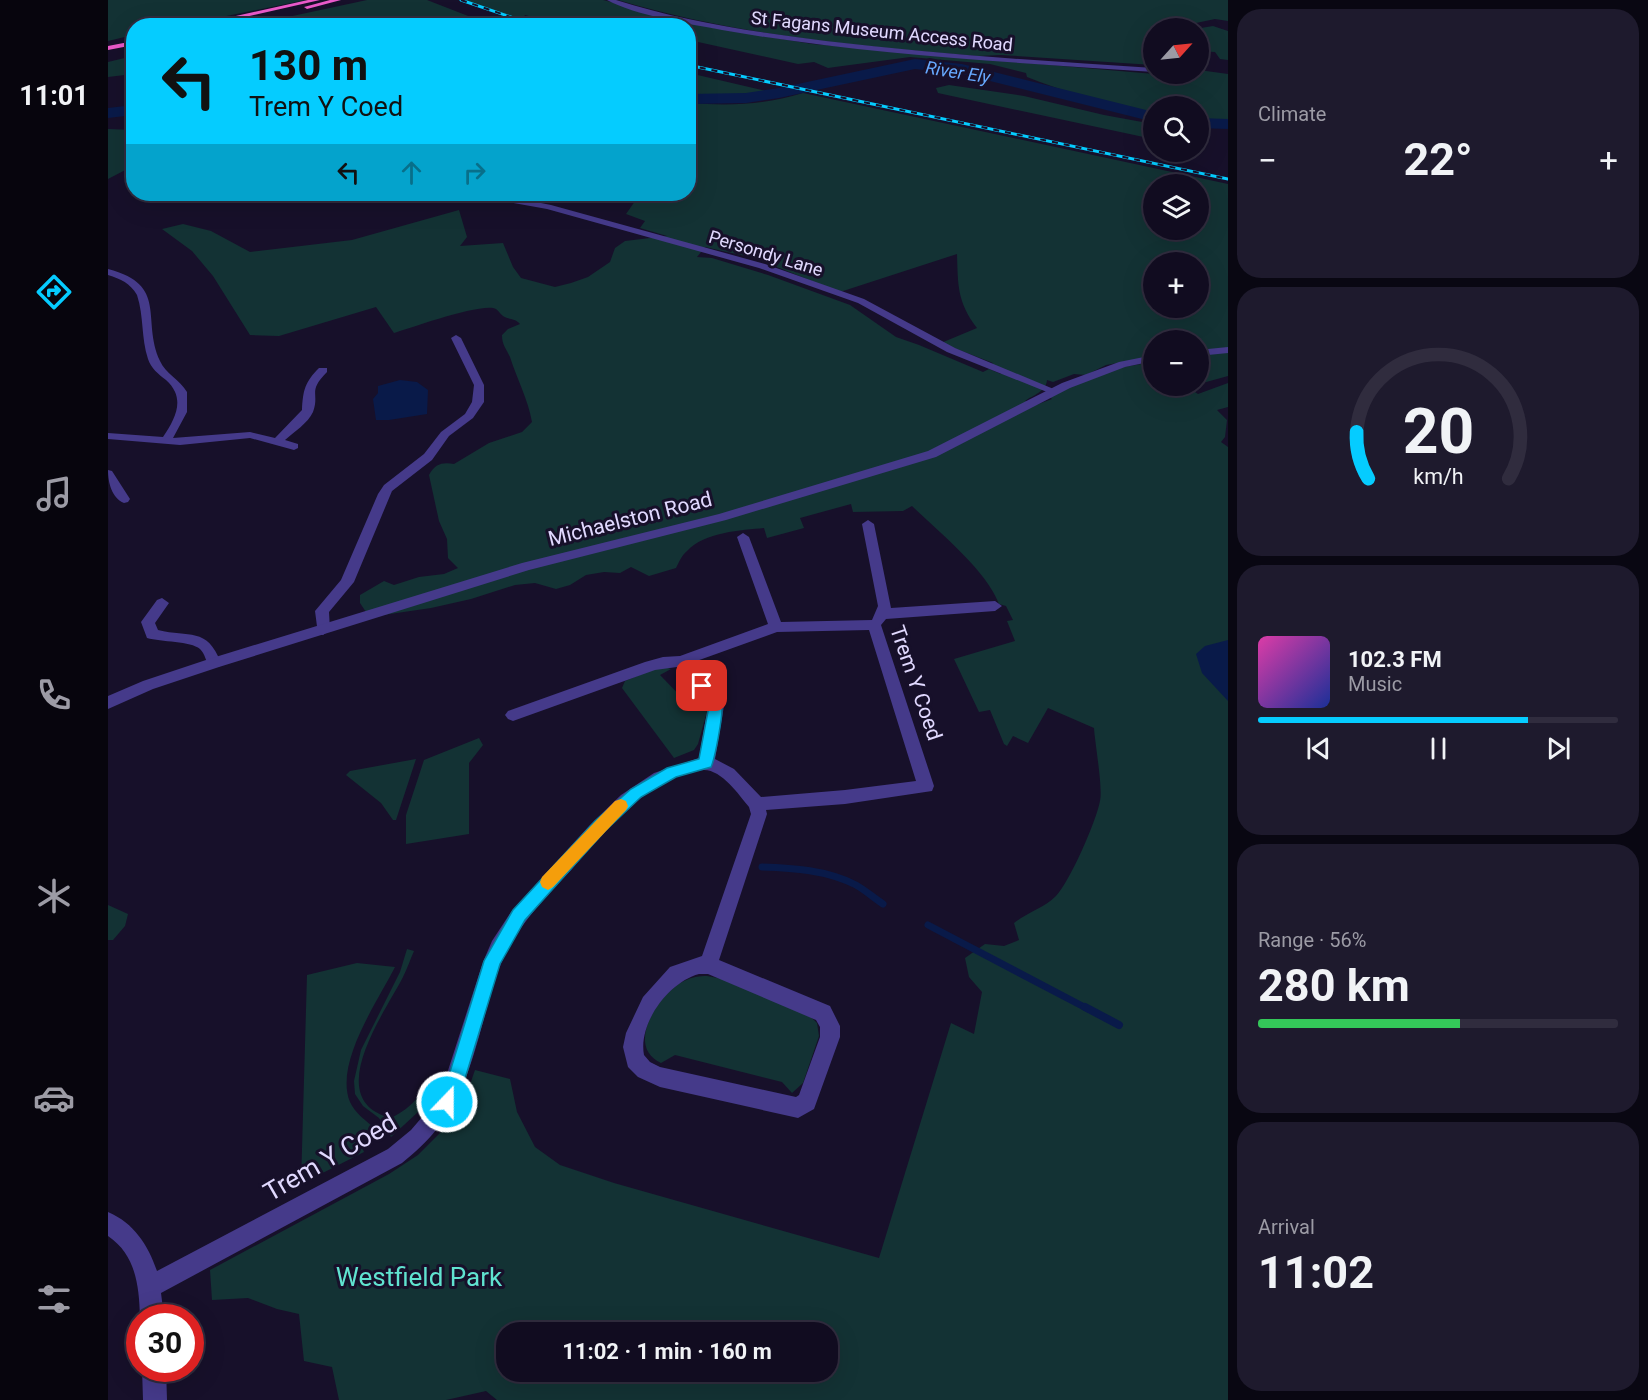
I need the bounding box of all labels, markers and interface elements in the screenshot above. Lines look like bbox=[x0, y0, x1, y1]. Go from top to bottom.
street label: St Fagans Museum Access Road bbox=[750, 7, 1014, 55]
north arrow bbox=[1143, 18, 1209, 84]
map controls bbox=[1143, 18, 1209, 396]
text: 130 m bbox=[249, 41, 368, 90]
icon: left bbox=[150, 42, 228, 120]
water label: River Ely bbox=[924, 57, 993, 88]
text: 11:01 bbox=[19, 80, 89, 112]
text: Trem Y Coed bbox=[249, 91, 403, 123]
button: search bbox=[1143, 96, 1209, 162]
text: Climate bbox=[1258, 102, 1326, 126]
text: 22° bbox=[1403, 133, 1473, 186]
text: − bbox=[1258, 141, 1277, 180]
text: + bbox=[1599, 141, 1618, 180]
icon: left bbox=[332, 156, 365, 189]
icon: ahead bbox=[395, 156, 428, 189]
icon: right bbox=[458, 156, 491, 189]
button: layers bbox=[1143, 174, 1209, 240]
street label: Persondy Lane bbox=[706, 226, 826, 280]
button: + bbox=[1143, 252, 1209, 318]
icon: directions bbox=[33, 271, 75, 313]
button: − bbox=[1143, 330, 1209, 396]
text: 20 bbox=[1402, 395, 1474, 468]
text: km/h bbox=[1413, 464, 1463, 489]
icon: music bbox=[33, 473, 75, 515]
street label: Michaelston Road bbox=[546, 487, 714, 551]
street label: Trem Y Coed bbox=[885, 622, 947, 744]
text: 102.3 FM bbox=[1348, 647, 1442, 672]
pin bbox=[676, 660, 727, 711]
icon: arrive bbox=[685, 669, 718, 702]
text: Music bbox=[1348, 672, 1402, 696]
icon: phone bbox=[33, 674, 75, 716]
icon: previous bbox=[1302, 732, 1335, 765]
icon: pause bbox=[1422, 732, 1455, 765]
icon: next bbox=[1542, 732, 1575, 765]
icon: climate bbox=[33, 875, 75, 917]
text: Range · 56% bbox=[1258, 928, 1366, 952]
text: 280 km bbox=[1258, 959, 1410, 1012]
position arrow bbox=[415, 1070, 479, 1134]
icon: car bbox=[33, 1077, 75, 1119]
street label: Trem Y Coed bbox=[258, 1107, 402, 1207]
text: Arrival bbox=[1258, 1215, 1315, 1239]
text: 11:02 bbox=[1258, 1246, 1374, 1299]
park label: Westfield Park bbox=[336, 1262, 503, 1292]
icon: filters bbox=[33, 1278, 75, 1320]
speed limit sign: 30 bbox=[126, 1304, 204, 1382]
text: 11:02 · 1 min · 160 m bbox=[562, 1339, 772, 1364]

